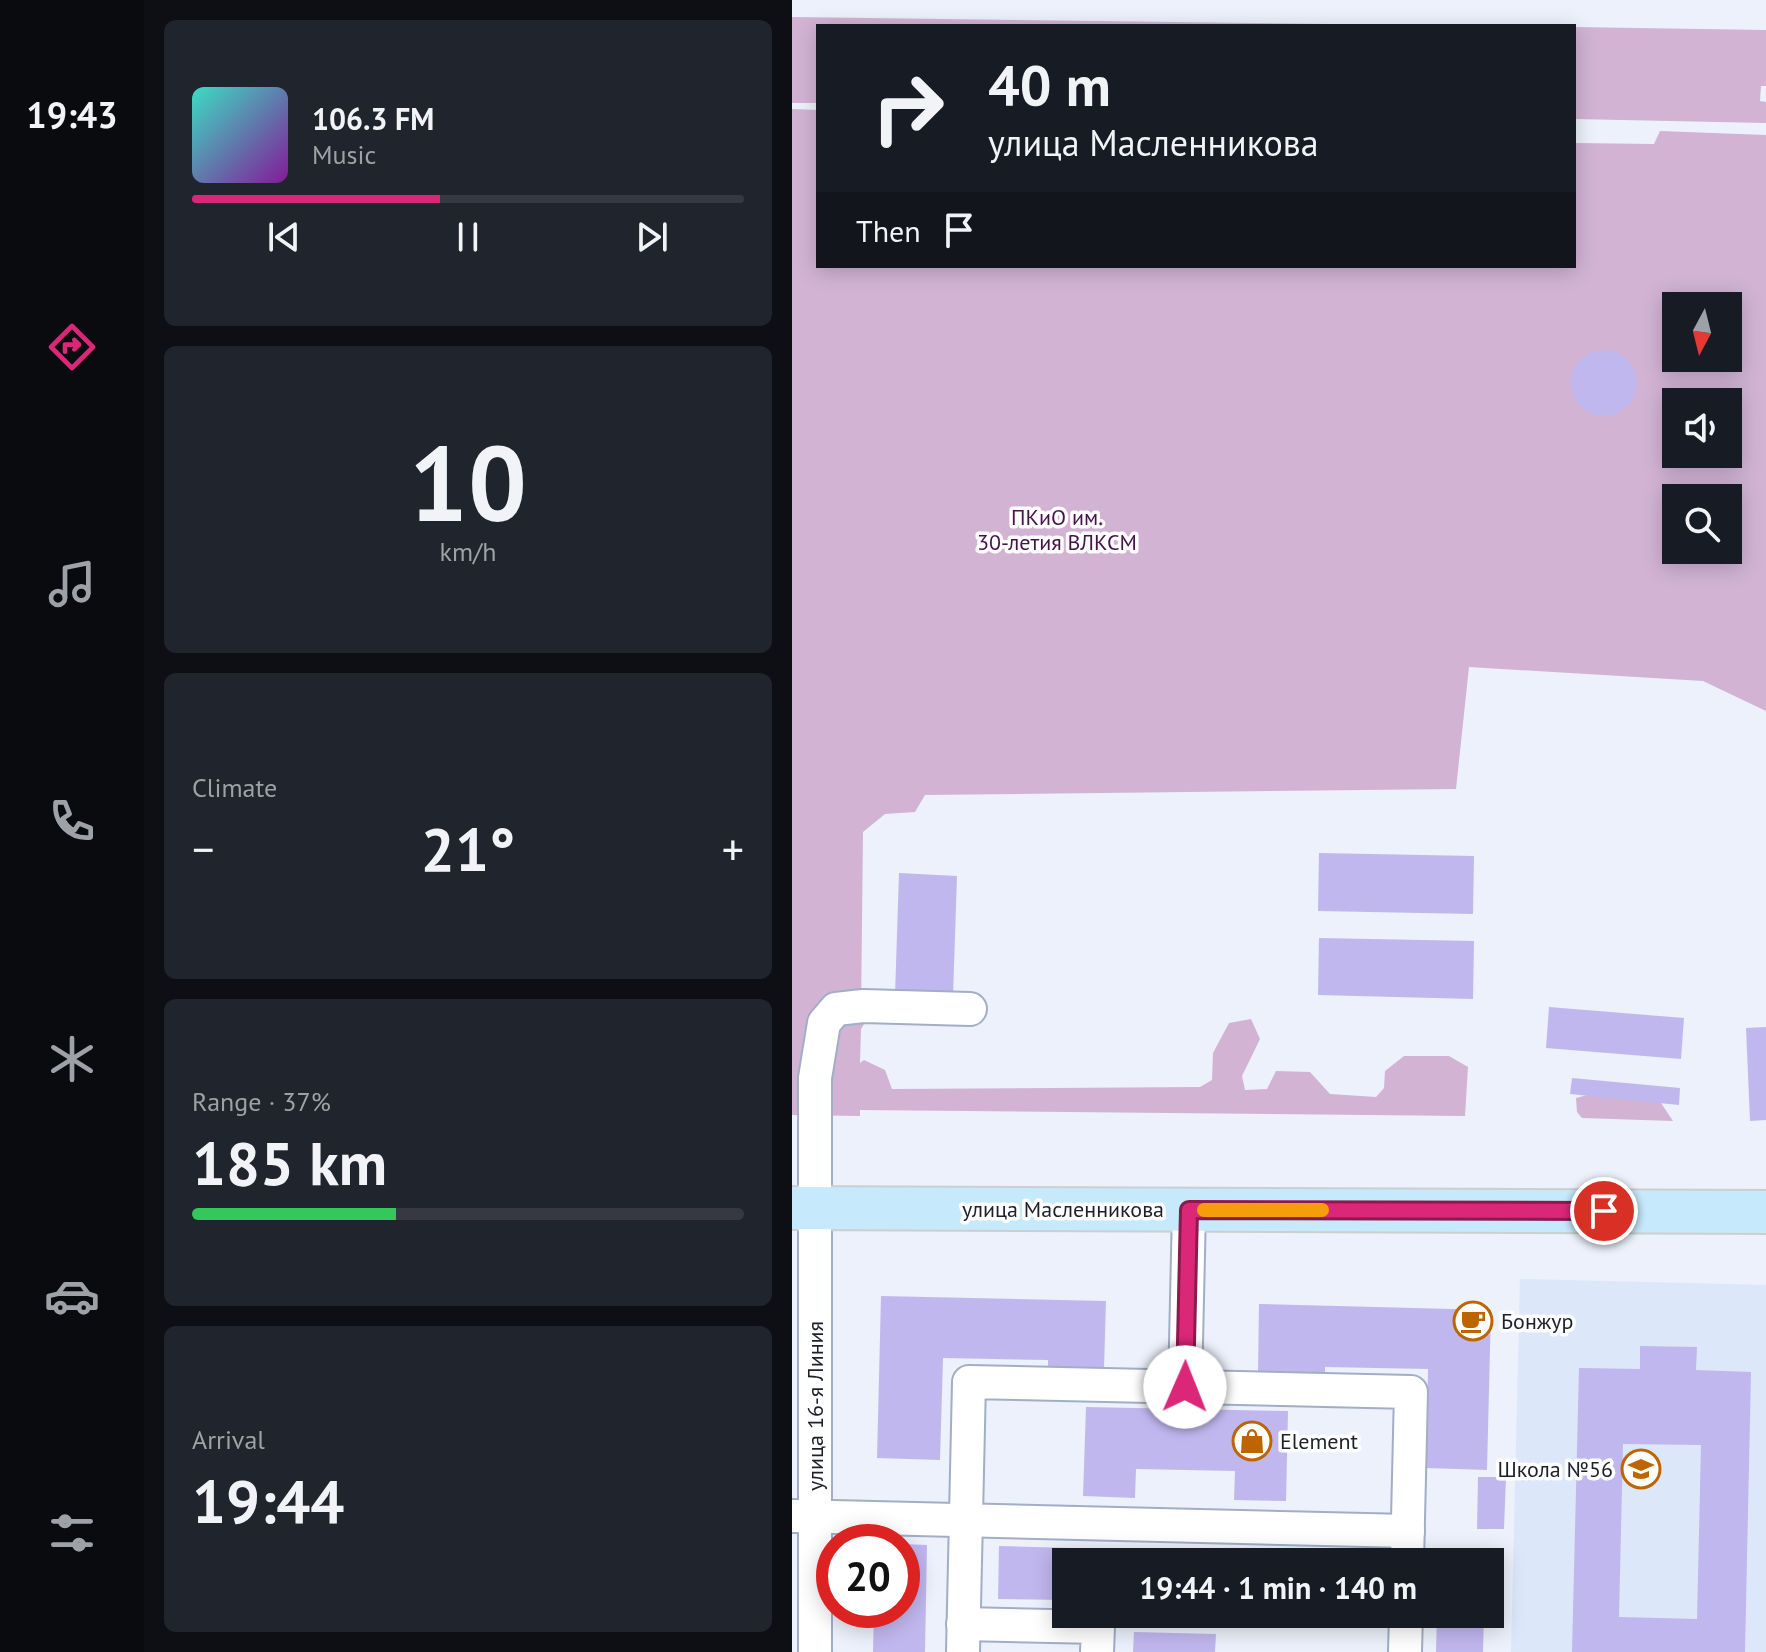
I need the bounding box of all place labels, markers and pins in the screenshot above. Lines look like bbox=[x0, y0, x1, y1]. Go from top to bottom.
pin bbox=[1570, 1177, 1638, 1245]
cafe icon: Бонжур bbox=[1452, 1300, 1494, 1342]
place label: Бонжур bbox=[1501, 1307, 1573, 1335]
shop icon: Element bbox=[1231, 1420, 1273, 1462]
place label: Element bbox=[1280, 1427, 1358, 1455]
school or university icon: Школа №56 bbox=[1620, 1448, 1662, 1490]
place label: Школа №56 bbox=[1497, 1455, 1613, 1483]

